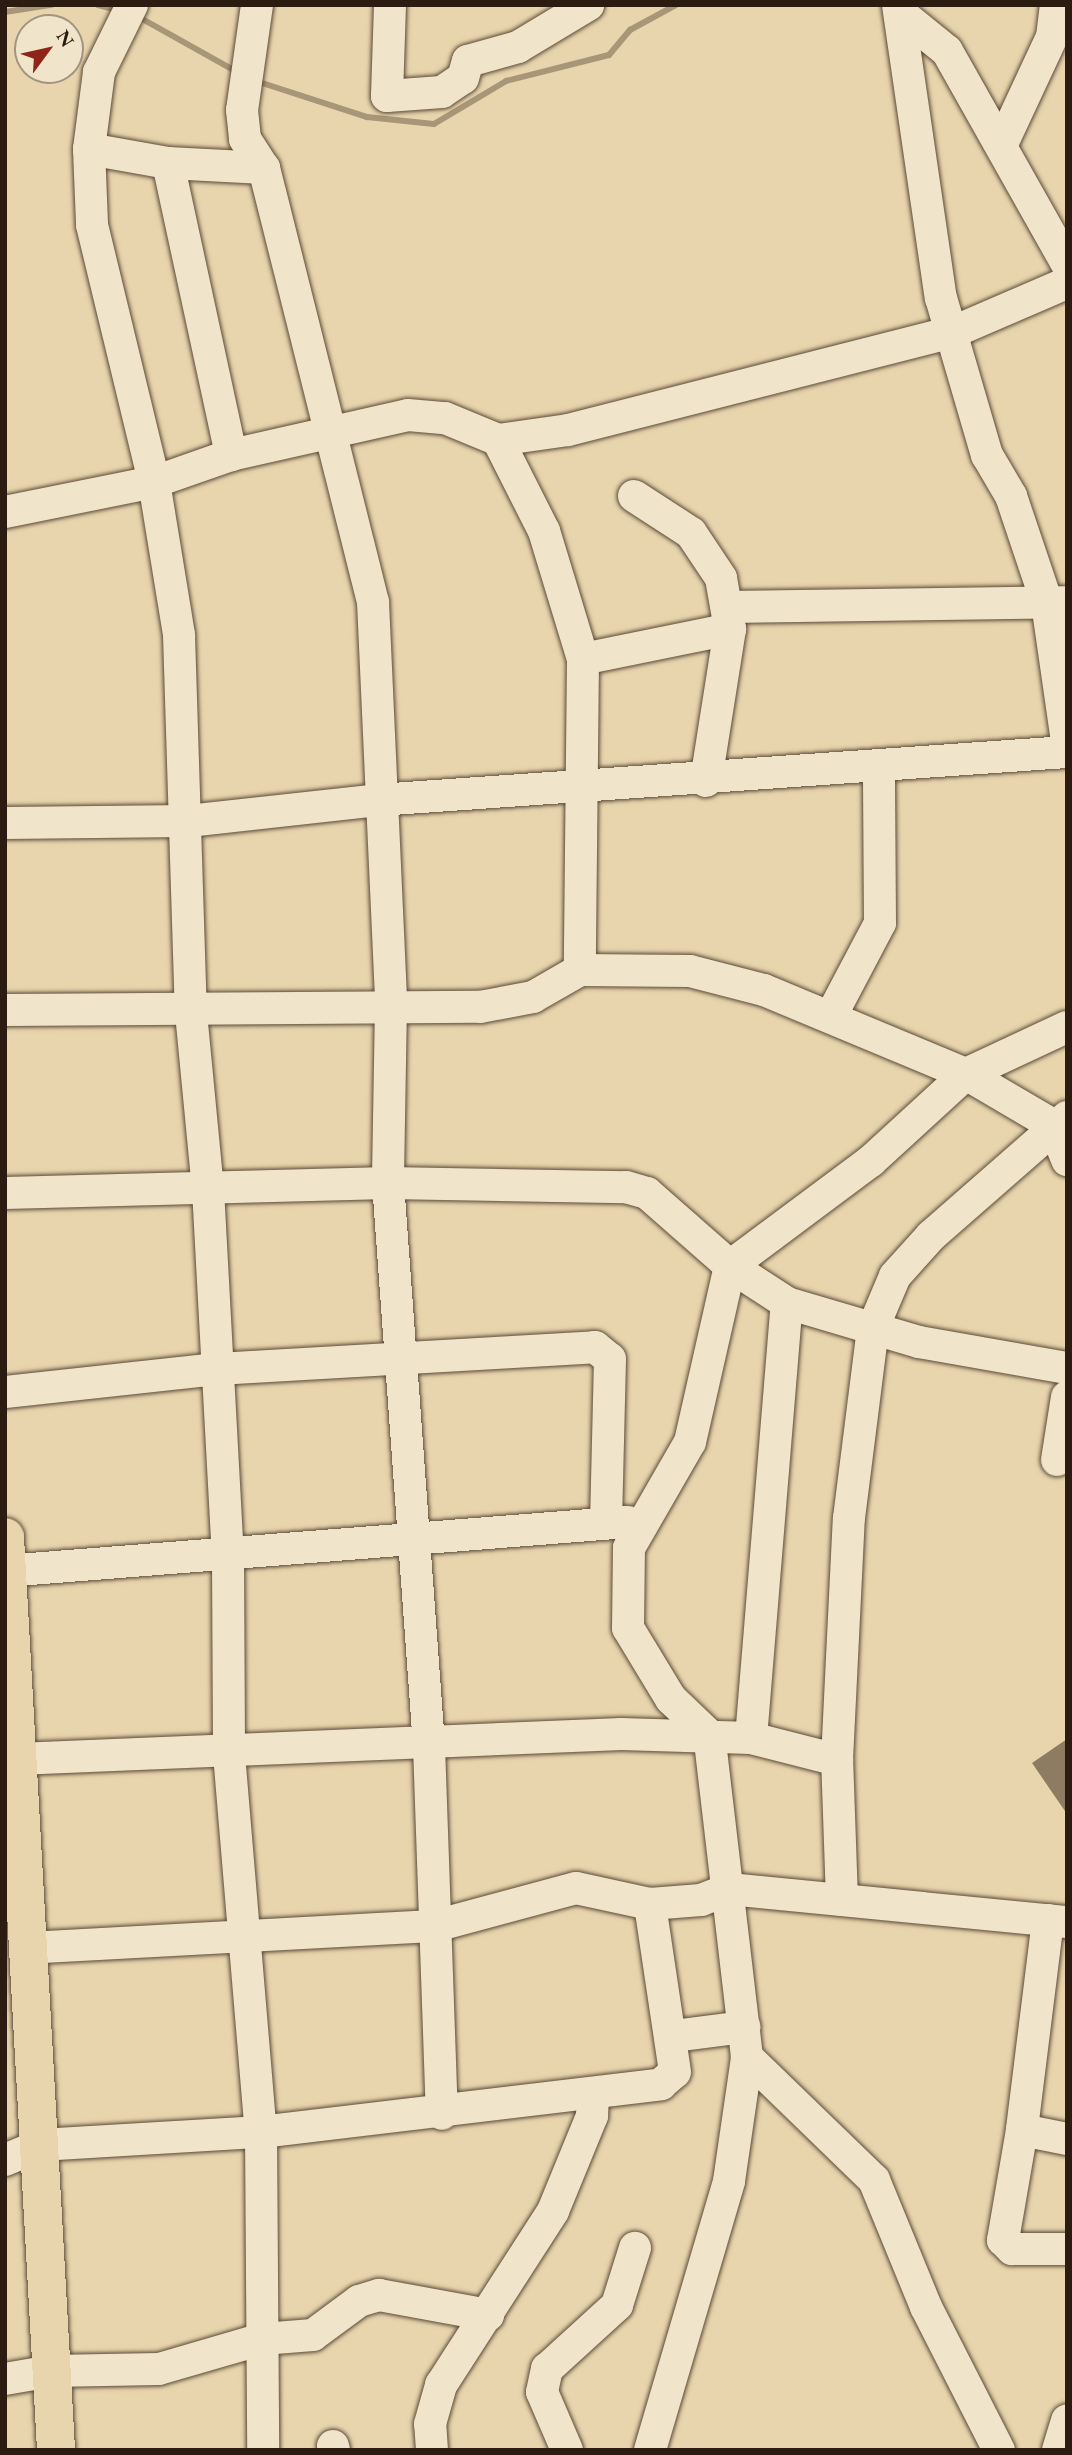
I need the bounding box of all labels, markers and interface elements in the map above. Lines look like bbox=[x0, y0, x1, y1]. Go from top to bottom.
north arrow bbox=[14, 14, 84, 84]
text: N bbox=[51, 25, 80, 52]

